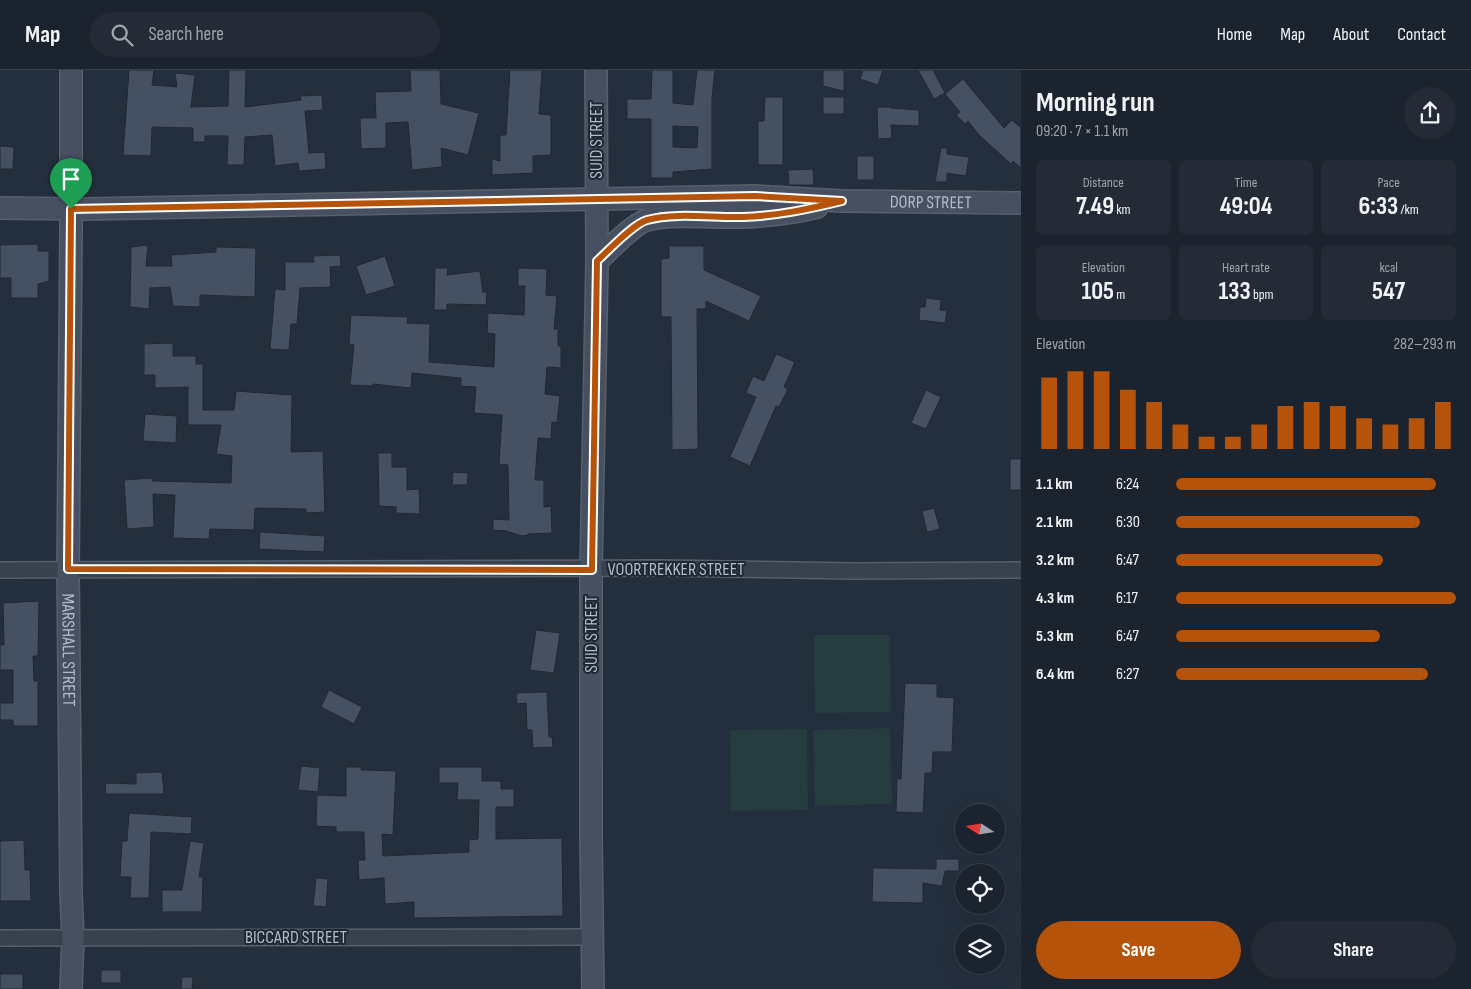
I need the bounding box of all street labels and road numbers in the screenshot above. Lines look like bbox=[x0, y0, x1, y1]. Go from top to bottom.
street label: SUID STREET bbox=[586, 101, 607, 179]
street label: DORP STREET bbox=[890, 192, 972, 213]
street label: VOORTREKKER STREET bbox=[608, 559, 744, 580]
street label: MARSHALL STREET bbox=[57, 593, 79, 707]
street label: SUID STREET bbox=[581, 595, 602, 673]
street label: BICCARD STREET bbox=[245, 927, 347, 948]

